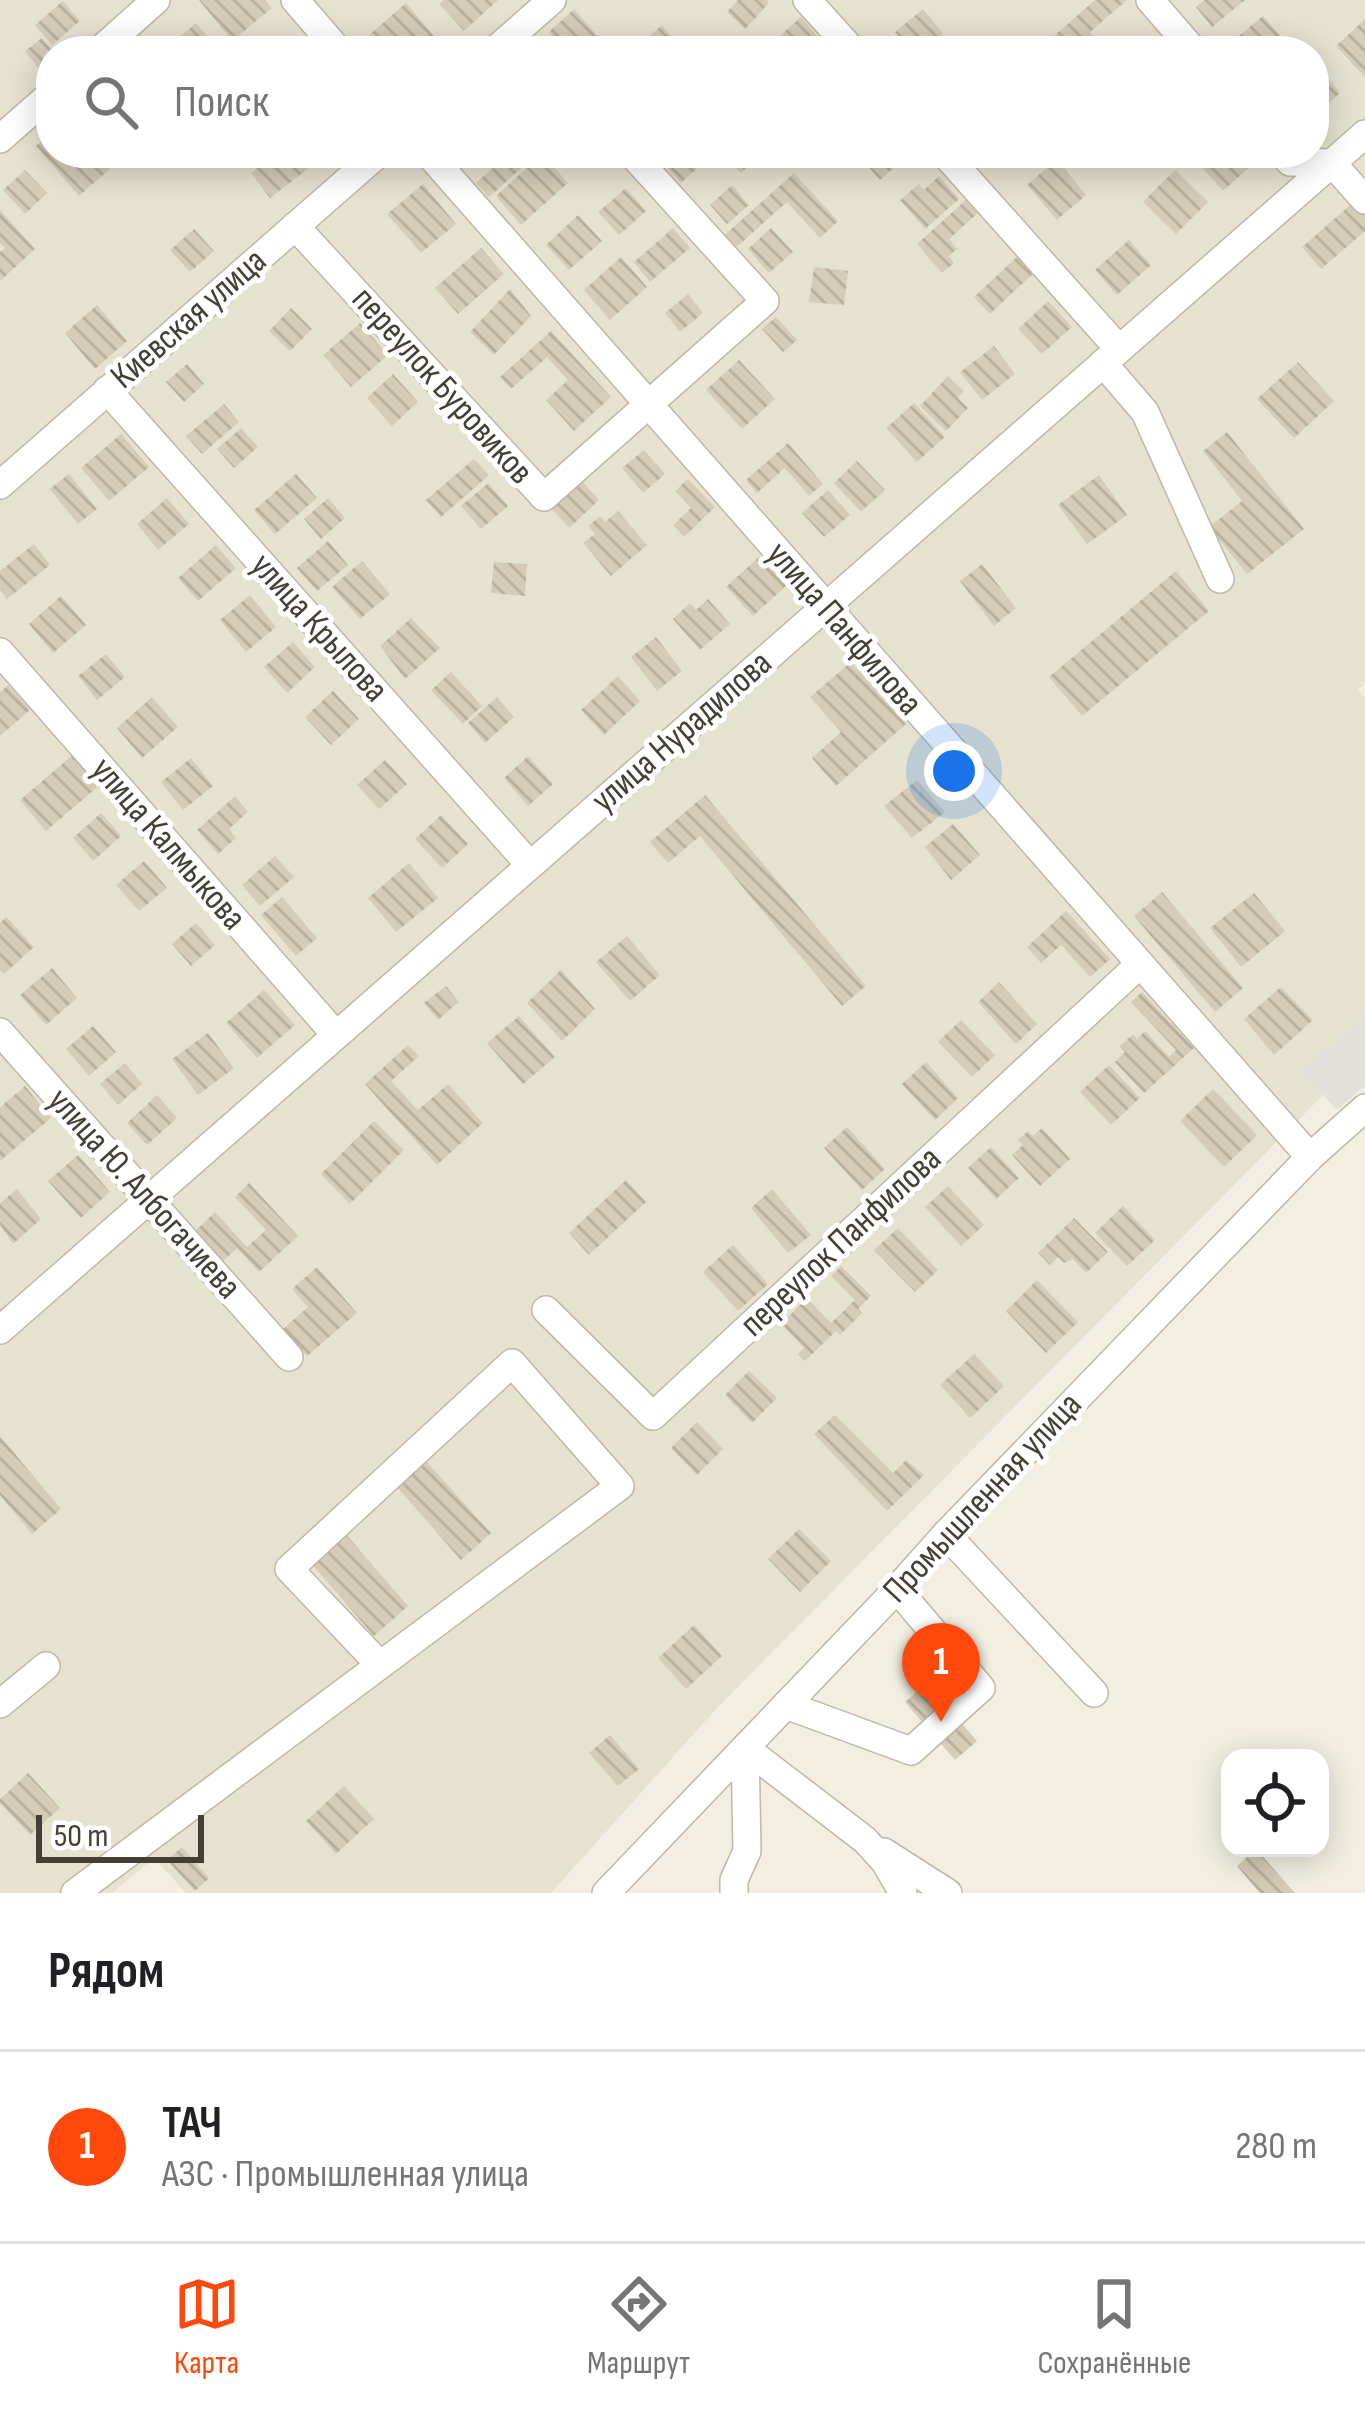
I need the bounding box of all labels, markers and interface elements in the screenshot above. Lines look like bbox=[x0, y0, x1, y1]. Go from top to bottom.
search box bbox=[36, 36, 1329, 168]
icon: search bbox=[78, 69, 144, 135]
text: Поиск bbox=[174, 75, 269, 130]
street label: Киевская улица bbox=[102, 240, 276, 398]
street label: переулок Буровиков bbox=[342, 279, 542, 493]
street label: улица Панфилова bbox=[757, 534, 931, 724]
street label: улица Крылова bbox=[241, 545, 397, 711]
street label: улица Нурадилова bbox=[583, 642, 781, 822]
your location bbox=[924, 741, 984, 801]
street label: улица Калмыкова bbox=[81, 749, 255, 939]
street label: улица Ю. Албогачиева bbox=[38, 1080, 250, 1308]
street label: переулок Панфилова bbox=[732, 1138, 950, 1346]
street label: Промышленная улица bbox=[875, 1384, 1091, 1612]
pin: 1 bbox=[902, 1623, 980, 1722]
map controls bbox=[1221, 1749, 1329, 1857]
button: locate bbox=[1221, 1749, 1329, 1857]
scale bar bbox=[36, 1809, 204, 1862]
text: 50 m bbox=[54, 1816, 108, 1856]
text: Рядом bbox=[48, 1941, 164, 2002]
text: ТАЧ bbox=[162, 2096, 222, 2151]
text: 1 bbox=[79, 2123, 95, 2170]
text: 280 m bbox=[1235, 2123, 1317, 2170]
text: АЗС · Промышленная улица bbox=[162, 2151, 529, 2198]
tab: Карта bbox=[174, 2271, 240, 2383]
tab: Маршрут bbox=[587, 2271, 690, 2383]
tab: Сохранённые bbox=[1037, 2271, 1191, 2383]

